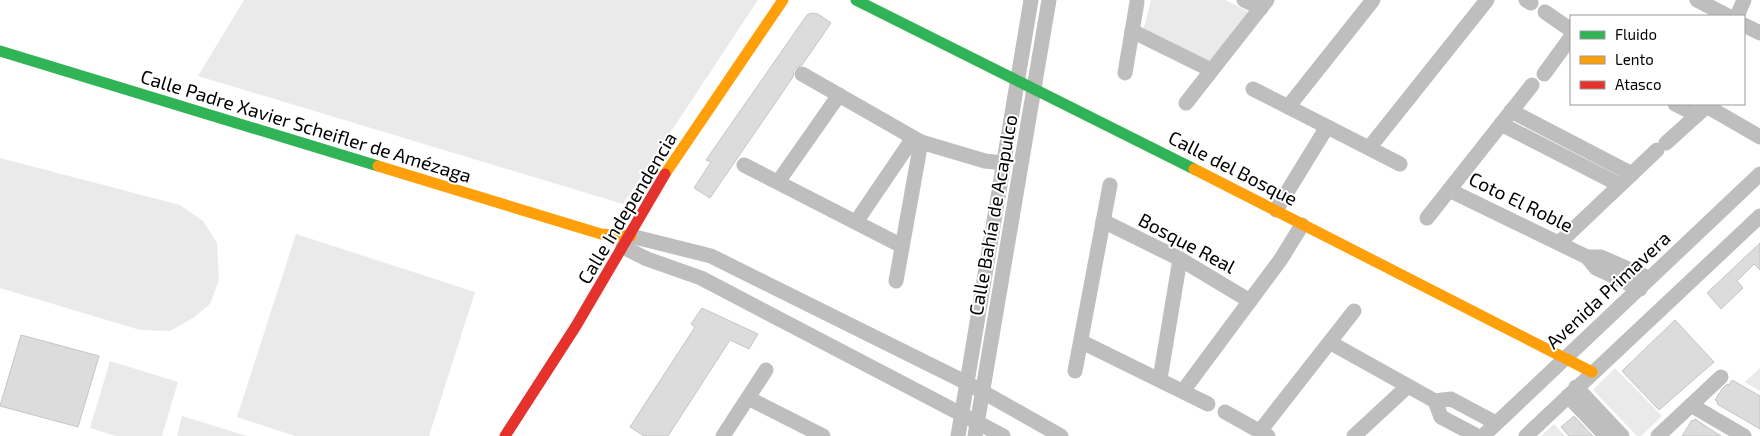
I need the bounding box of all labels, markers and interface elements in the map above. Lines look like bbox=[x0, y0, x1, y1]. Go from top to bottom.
legend bbox=[1570, 15, 1745, 105]
text: Fluido bbox=[1615, 25, 1657, 43]
text: Lento bbox=[1615, 50, 1654, 68]
street label: Calle Padre Xavier Scheifler de Amézaga bbox=[138, 64, 474, 187]
text: Atasco bbox=[1615, 75, 1661, 93]
street label: Calle Bahía de Acapulco bbox=[964, 113, 1022, 317]
street label: Calle del Bosque bbox=[1165, 125, 1302, 210]
street label: Calle Independencia bbox=[572, 128, 681, 288]
street label: Coto El Roble bbox=[1465, 166, 1577, 237]
street label: Bosque Real bbox=[1135, 207, 1240, 278]
street label: Avenida Primavera bbox=[1541, 226, 1675, 353]

